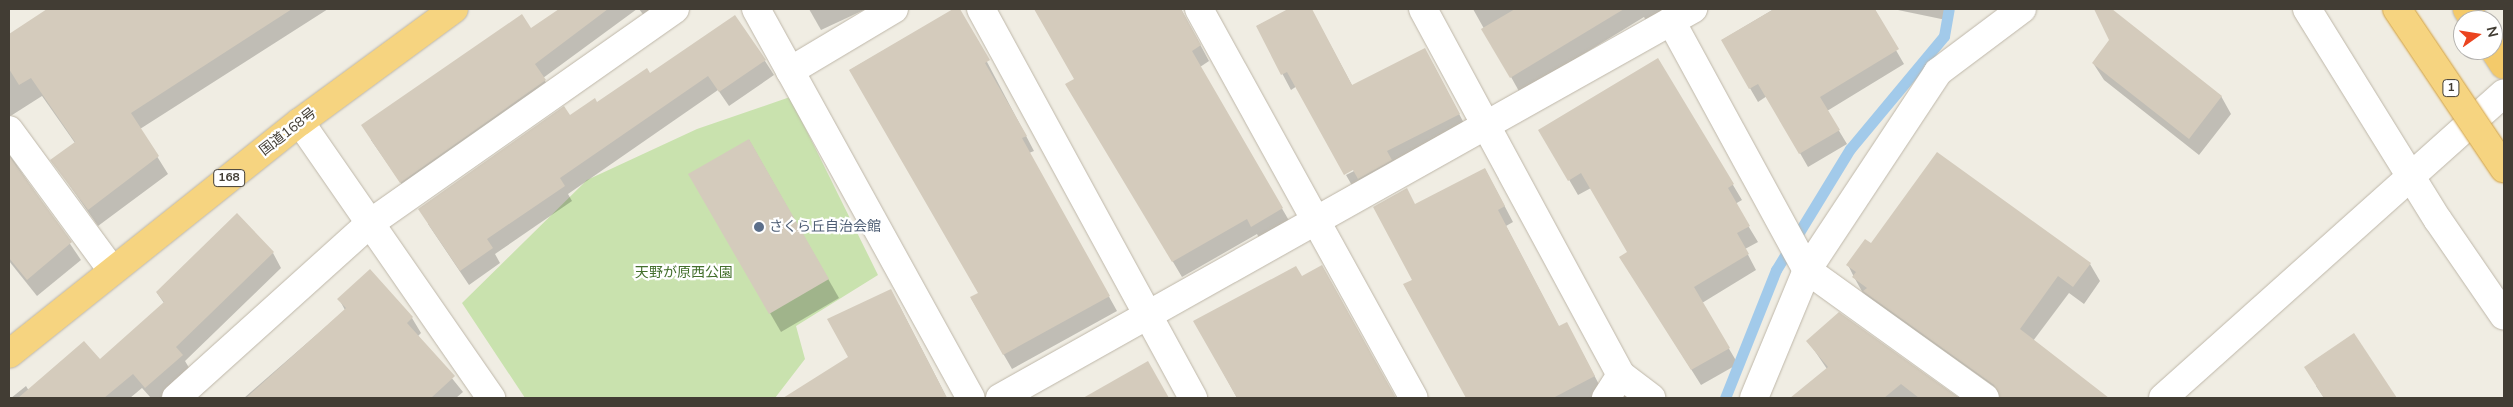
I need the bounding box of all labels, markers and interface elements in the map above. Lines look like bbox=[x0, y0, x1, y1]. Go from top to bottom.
north arrow bbox=[2453, 10, 2503, 60]
text: N bbox=[2482, 24, 2503, 39]
road number: 1 bbox=[2442, 78, 2460, 98]
street label: 国道168号 bbox=[256, 105, 320, 159]
road number: 168 bbox=[213, 168, 245, 188]
place label: さくら丘自治会館 bbox=[769, 219, 881, 235]
marker: さくら丘自治会館 bbox=[753, 221, 765, 233]
park label: 天野が原西公園 bbox=[635, 265, 733, 281]

